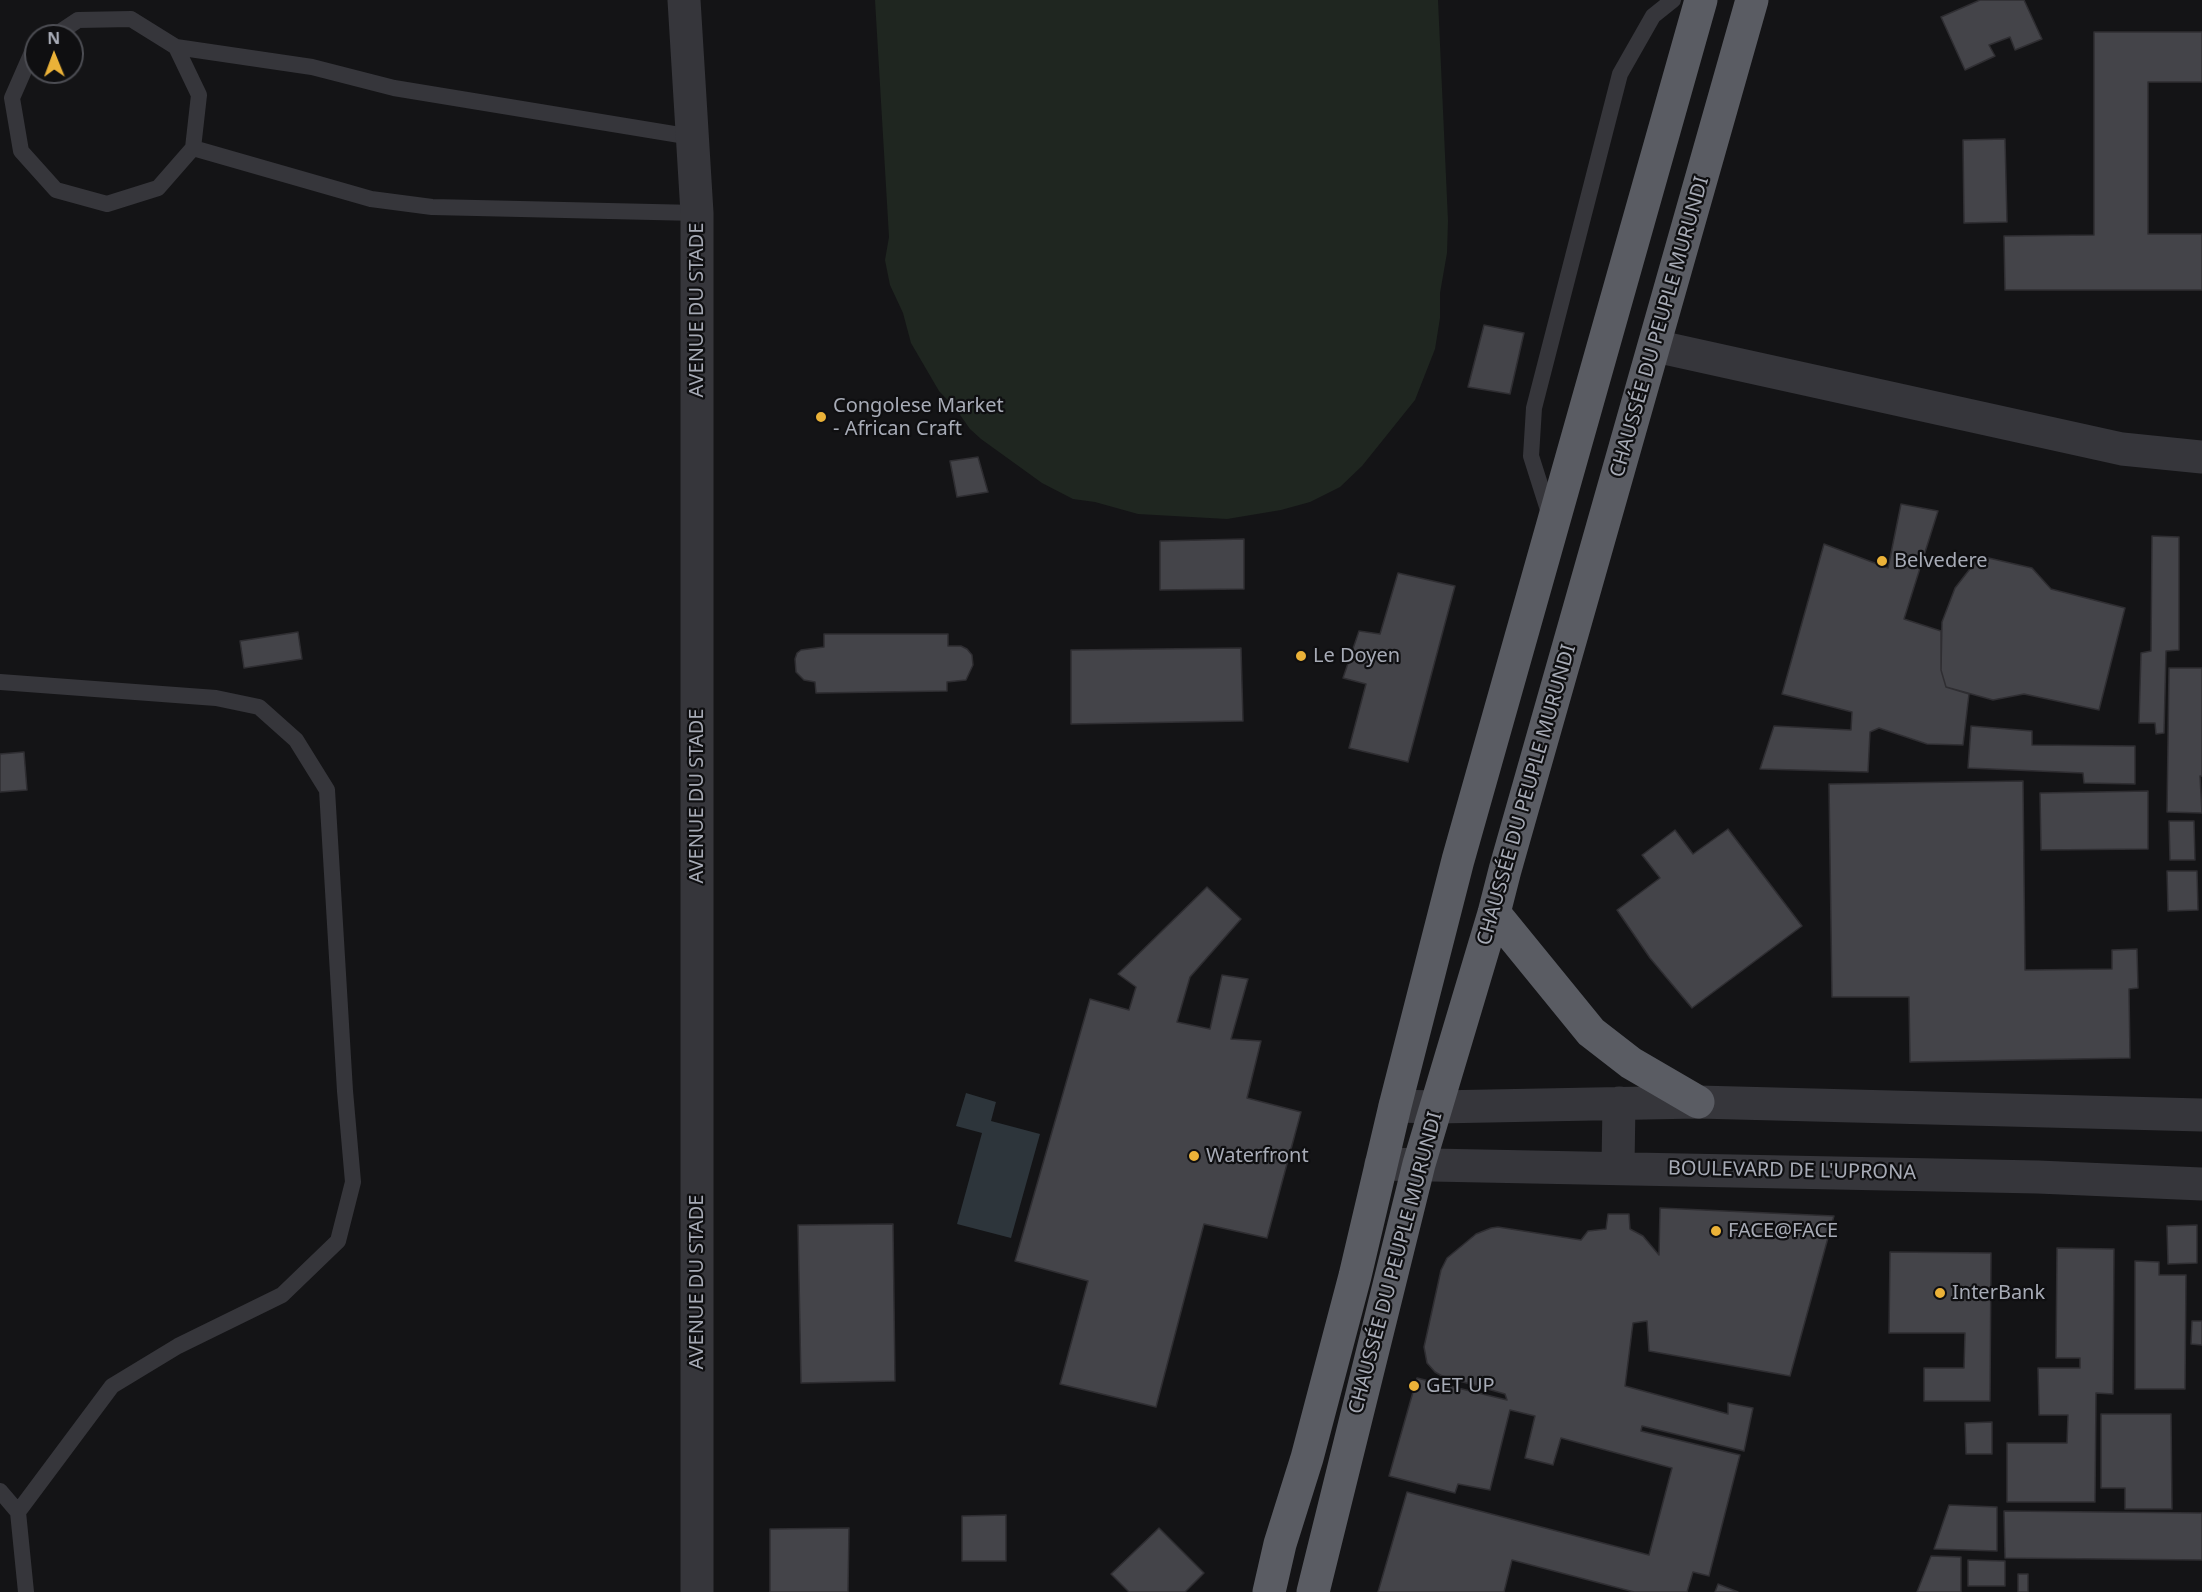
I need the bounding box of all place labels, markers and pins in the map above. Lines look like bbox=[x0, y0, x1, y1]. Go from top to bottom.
place label: Congolese Market - African Craft bbox=[833, 394, 1004, 441]
marker: Congolese Market - African Craft bbox=[814, 410, 828, 424]
place label: Belvedere bbox=[1894, 549, 1988, 573]
marker: Belvedere bbox=[1875, 554, 1889, 568]
place label: Le Doyen bbox=[1313, 644, 1400, 668]
marker: Le Doyen bbox=[1294, 649, 1308, 663]
place label: Waterfront bbox=[1206, 1144, 1309, 1168]
marker: Waterfront bbox=[1187, 1149, 1201, 1163]
place label: FACE@FACE bbox=[1728, 1219, 1838, 1243]
marker: FACE@FACE bbox=[1709, 1224, 1723, 1238]
place label: InterBank bbox=[1952, 1281, 2045, 1305]
marker: InterBank bbox=[1933, 1286, 1947, 1300]
place label: GET UP bbox=[1426, 1374, 1495, 1398]
marker: GET UP bbox=[1407, 1379, 1421, 1393]

